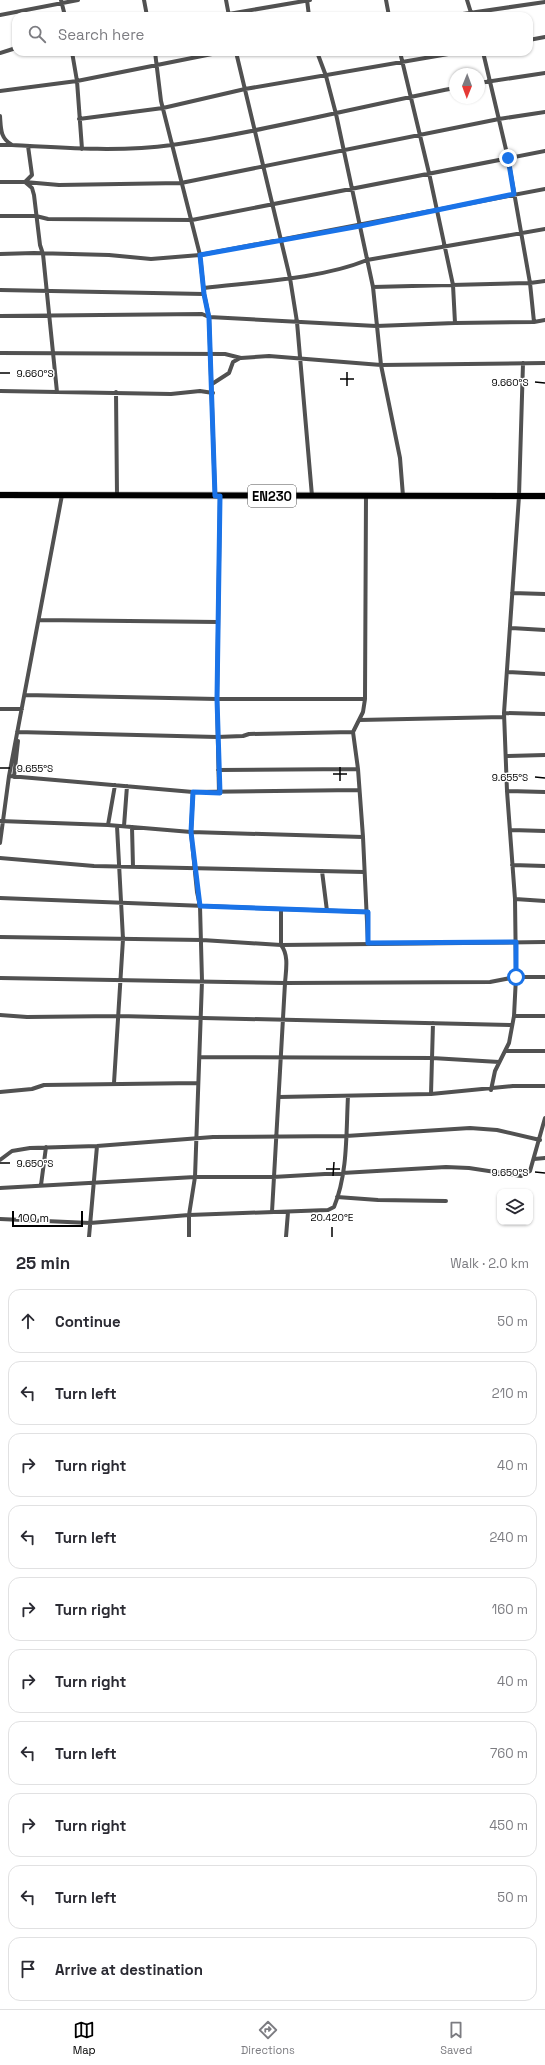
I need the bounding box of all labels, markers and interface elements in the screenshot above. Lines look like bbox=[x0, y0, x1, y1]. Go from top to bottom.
search box bbox=[12, 12, 533, 56]
icon: search bbox=[26, 23, 48, 45]
text: Search here bbox=[58, 25, 144, 44]
north arrow bbox=[449, 68, 485, 104]
route end bbox=[499, 149, 517, 167]
text: 9.660°S bbox=[16, 367, 54, 380]
text: 9.660°S bbox=[491, 376, 529, 389]
road number: EN230 bbox=[248, 485, 296, 507]
text: 9.655°S bbox=[17, 762, 53, 775]
text: 9.655°S bbox=[492, 771, 528, 784]
route start bbox=[507, 968, 525, 986]
text: 9.650°S bbox=[17, 1157, 53, 1170]
text: 9.650°S bbox=[492, 1166, 528, 1179]
map controls bbox=[497, 1189, 533, 1225]
button: layers bbox=[497, 1189, 533, 1225]
scale bar bbox=[12, 1209, 83, 1228]
text: 100 m bbox=[18, 1211, 49, 1225]
text: 20.420°E bbox=[311, 1211, 354, 1224]
text: 25 min bbox=[16, 1252, 70, 1274]
text: Walk · 2.0 km bbox=[450, 1255, 529, 1272]
icon: ahead bbox=[17, 1310, 39, 1332]
text: Continue bbox=[55, 1312, 121, 1331]
text: 50 m bbox=[497, 1313, 528, 1330]
icon: left bbox=[17, 1382, 39, 1404]
text: Turn left bbox=[55, 1384, 117, 1403]
text: 210 m bbox=[492, 1385, 528, 1402]
icon: right bbox=[17, 1454, 39, 1476]
text: Turn right bbox=[55, 1456, 126, 1475]
text: 40 m bbox=[497, 1457, 528, 1474]
icon: left bbox=[17, 1526, 39, 1548]
text: Turn left bbox=[55, 1528, 117, 1547]
text: 240 m bbox=[490, 1529, 528, 1546]
icon: right bbox=[17, 1598, 39, 1620]
text: Turn right bbox=[55, 1600, 126, 1619]
text: 160 m bbox=[492, 1601, 528, 1618]
icon: right bbox=[17, 1670, 39, 1692]
text: Turn right bbox=[55, 1672, 126, 1691]
text: 40 m bbox=[497, 1673, 528, 1690]
icon: left bbox=[17, 1742, 39, 1764]
text: Turn left bbox=[55, 1744, 117, 1763]
text: 760 m bbox=[490, 1745, 528, 1762]
icon: right bbox=[17, 1814, 39, 1836]
text: Turn right bbox=[55, 1816, 126, 1835]
text: 450 m bbox=[489, 1817, 528, 1834]
icon: left bbox=[17, 1886, 39, 1908]
text: Turn left bbox=[55, 1888, 117, 1907]
text: 50 m bbox=[497, 1889, 528, 1906]
icon: arrive bbox=[17, 1958, 39, 1980]
text: Arrive at destination bbox=[55, 1960, 203, 1979]
tab: Map bbox=[73, 2019, 96, 2057]
tab: Directions bbox=[241, 2019, 295, 2057]
tab: Saved bbox=[440, 2019, 472, 2057]

